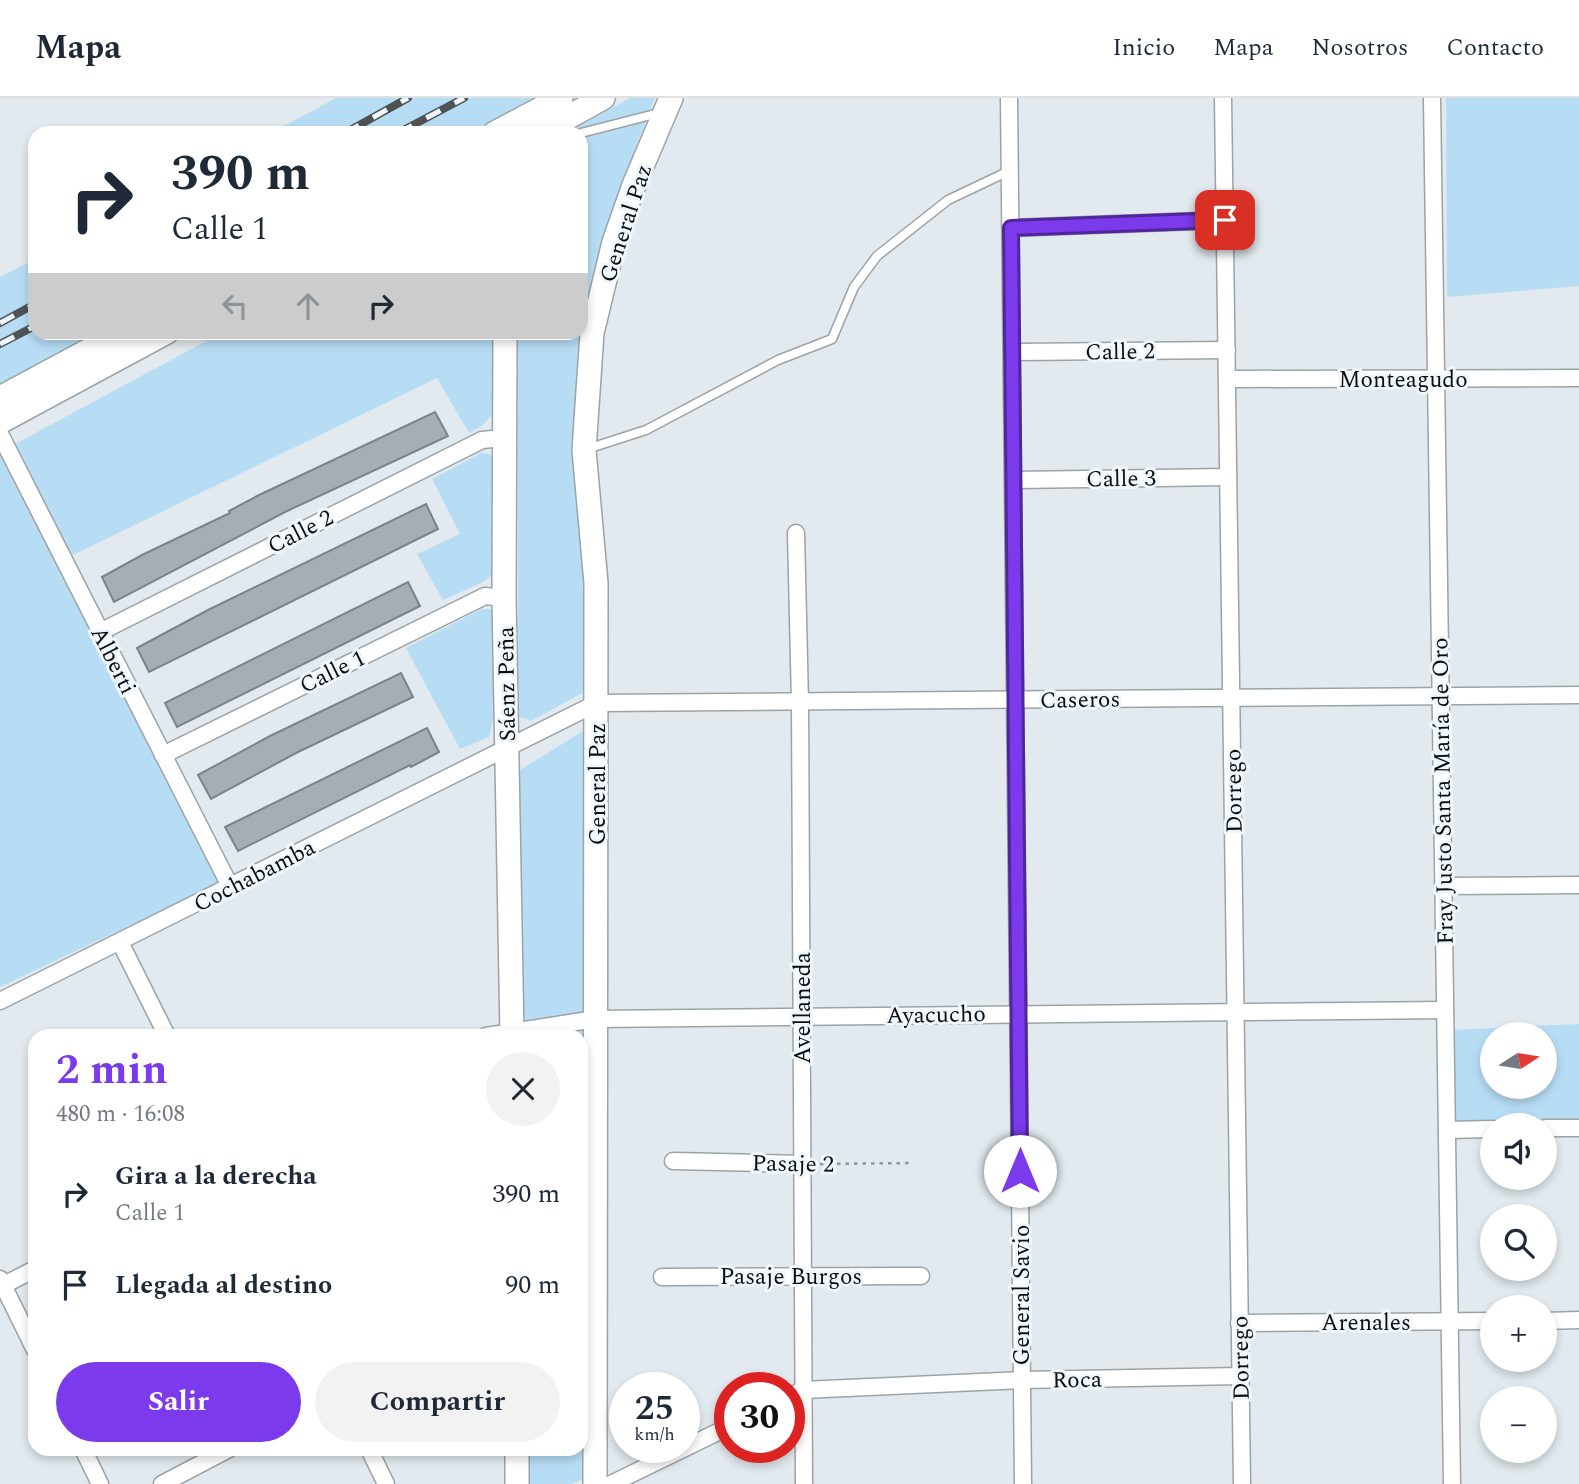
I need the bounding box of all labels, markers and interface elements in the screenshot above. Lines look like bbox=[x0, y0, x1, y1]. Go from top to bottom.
text: Mapa bbox=[35, 23, 121, 73]
text: Inicio bbox=[1112, 30, 1175, 66]
text: Mapa bbox=[1213, 30, 1273, 66]
text: Nosotros bbox=[1311, 30, 1408, 66]
text: Contacto bbox=[1446, 30, 1544, 66]
text: 390 m bbox=[171, 137, 310, 212]
icon: right bbox=[56, 154, 147, 245]
street label: General Paz bbox=[591, 160, 662, 287]
pin bbox=[1195, 190, 1255, 250]
icon: arrive bbox=[1206, 201, 1244, 239]
text: Calle 1 bbox=[171, 205, 268, 254]
icon: left bbox=[216, 287, 254, 325]
icon: ahead bbox=[289, 287, 327, 325]
icon: right bbox=[362, 287, 400, 325]
street label: Calle 2 bbox=[1085, 334, 1155, 371]
street label: Monteagudo bbox=[1338, 363, 1468, 398]
street label: Calle 3 bbox=[1086, 461, 1156, 498]
street label: Calle 2 bbox=[262, 501, 340, 564]
street label: Alberti bbox=[81, 620, 145, 701]
street label: Sáenz Peña bbox=[489, 626, 526, 742]
street label: Fray Justo Santa María de Oro bbox=[1423, 637, 1464, 945]
street label: Calle 1 bbox=[294, 641, 372, 703]
street label: Caseros bbox=[1039, 682, 1121, 719]
street label: General Paz bbox=[581, 723, 616, 845]
street label: Dorrego bbox=[1216, 748, 1253, 833]
street label: Cochabamba bbox=[188, 831, 322, 922]
street label: Avellaneda bbox=[786, 952, 821, 1064]
street label: Ayacucho bbox=[886, 997, 986, 1034]
north arrow bbox=[1480, 1022, 1558, 1099]
map controls bbox=[1480, 1022, 1557, 1463]
text: 2 min bbox=[56, 1039, 168, 1102]
button: close bbox=[486, 1052, 560, 1126]
text: 480 m · 16:08 bbox=[56, 1097, 185, 1132]
button: sound bbox=[1480, 1113, 1557, 1190]
position arrow bbox=[983, 1134, 1057, 1208]
street label: Pasaje 2 bbox=[752, 1146, 834, 1183]
text: Gira a la derecha bbox=[115, 1156, 317, 1196]
text: 390 m bbox=[492, 1174, 560, 1214]
icon: right bbox=[56, 1175, 94, 1213]
text: Calle 1 bbox=[115, 1196, 185, 1231]
button: search bbox=[1480, 1204, 1557, 1281]
street label: General Savio bbox=[1005, 1225, 1040, 1365]
street label: Pasaje Burgos bbox=[720, 1260, 862, 1295]
text: Llegada al destino bbox=[115, 1265, 332, 1305]
text: 90 m bbox=[505, 1265, 560, 1305]
icon: arrive bbox=[56, 1266, 94, 1304]
button: + bbox=[1480, 1295, 1557, 1372]
street label: Arenales bbox=[1321, 1306, 1411, 1341]
street label: Dorrego bbox=[1223, 1315, 1260, 1400]
button: Salir bbox=[56, 1362, 301, 1442]
button: Compartir bbox=[315, 1362, 560, 1442]
street label: Roca bbox=[1052, 1363, 1102, 1398]
speed limit sign: 30 bbox=[714, 1372, 805, 1463]
text: 25 bbox=[635, 1382, 674, 1435]
button: − bbox=[1480, 1386, 1557, 1463]
text: km/h bbox=[634, 1421, 675, 1448]

